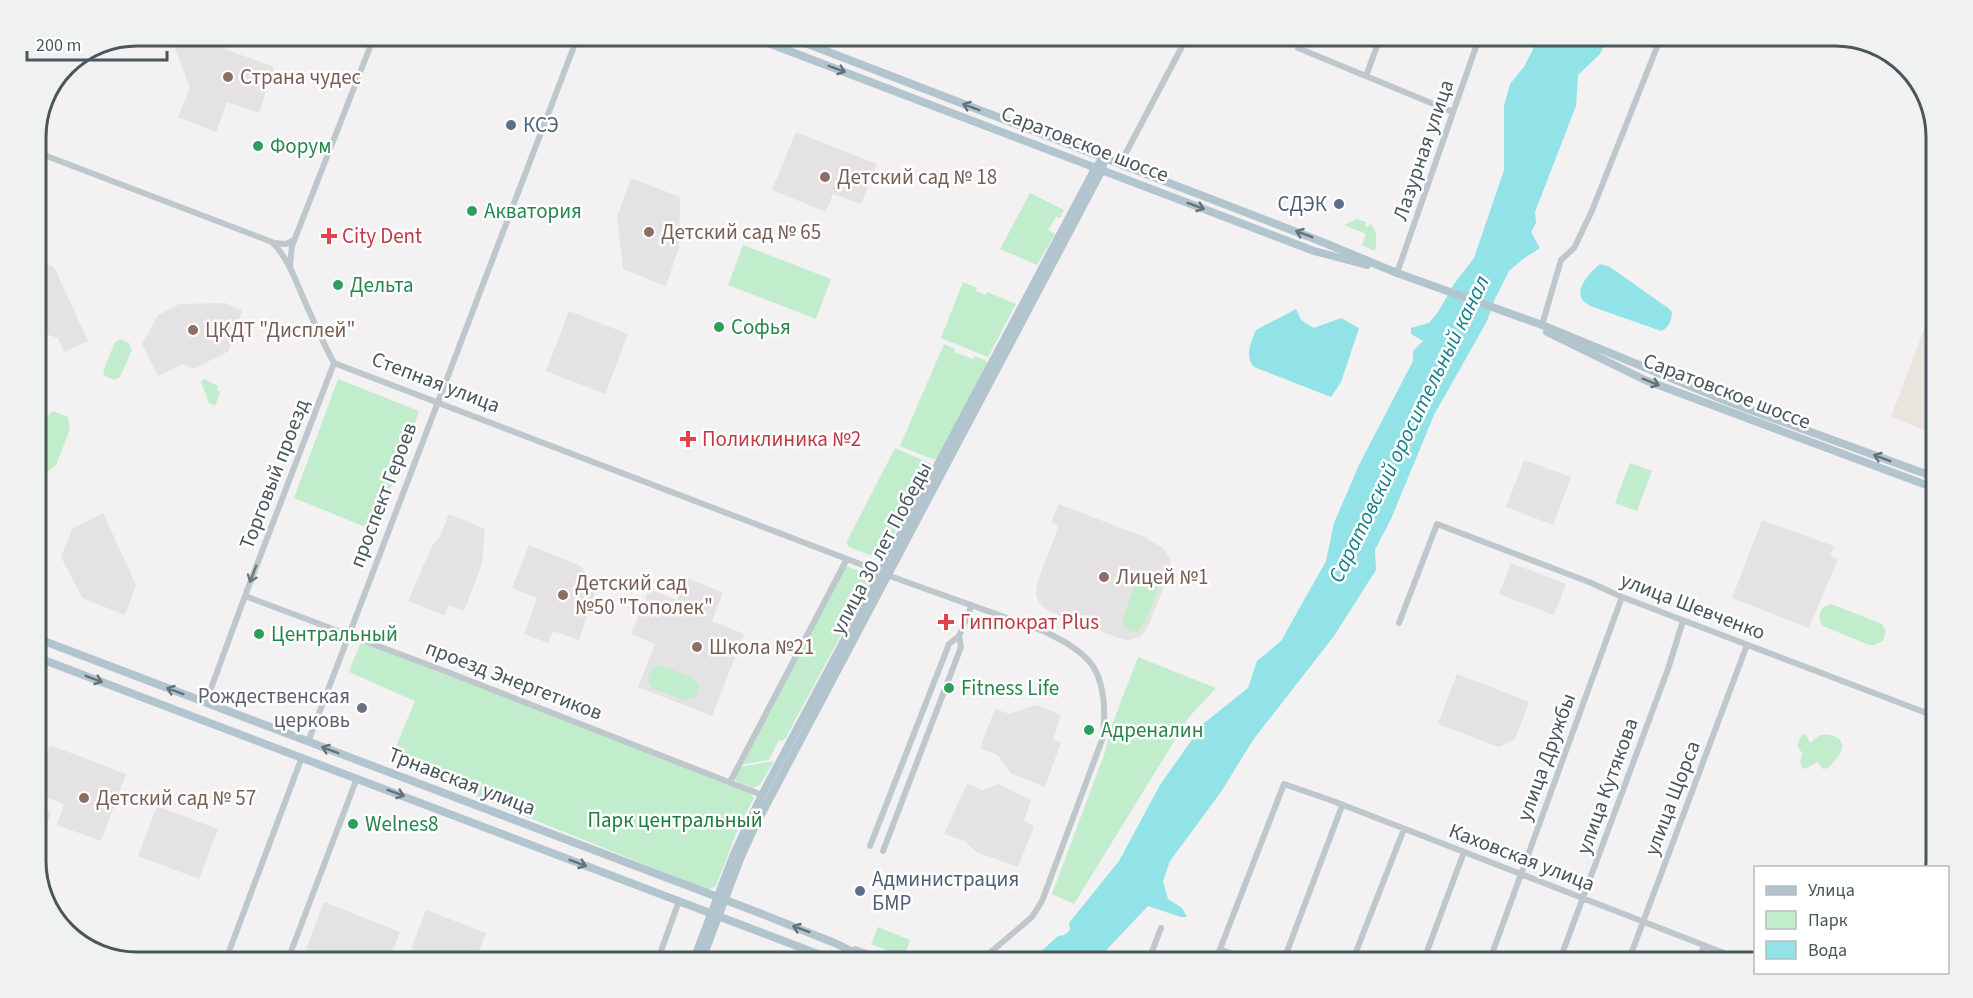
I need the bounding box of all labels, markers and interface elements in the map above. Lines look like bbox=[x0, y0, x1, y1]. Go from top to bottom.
scale bar bbox=[27, 24, 166, 62]
text: 200 m bbox=[36, 33, 81, 58]
place label: Страна чудес bbox=[240, 62, 362, 92]
one-way arrow bbox=[827, 64, 846, 75]
marker: Страна чудес bbox=[221, 70, 235, 84]
street label: Лазурная улица bbox=[1385, 76, 1461, 224]
street label: Саратовское шоссе bbox=[997, 98, 1173, 190]
one-way arrow bbox=[962, 100, 981, 111]
place label: КСЭ bbox=[523, 110, 559, 140]
marker: КСЭ bbox=[504, 118, 518, 132]
place label: Форум bbox=[270, 131, 331, 161]
marker: Форум bbox=[251, 139, 265, 153]
place label: Детский сад № 18 bbox=[837, 162, 997, 192]
marker: Детский сад № 18 bbox=[818, 170, 832, 184]
place label: СДЭК bbox=[1277, 189, 1328, 219]
place label: Акватория bbox=[484, 196, 582, 226]
marker: СДЭК bbox=[1332, 197, 1346, 211]
one-way arrow bbox=[1186, 201, 1205, 212]
marker: Акватория bbox=[465, 204, 479, 218]
place label: Детский сад № 65 bbox=[661, 217, 821, 247]
place label: City Dent bbox=[342, 221, 422, 251]
marker: Детский сад № 65 bbox=[642, 225, 656, 239]
marker: City Dent bbox=[320, 227, 338, 245]
one-way arrow bbox=[1295, 228, 1313, 239]
place label: Дельта bbox=[350, 270, 414, 300]
water label: Саратовский оросительный канал bbox=[1320, 270, 1498, 588]
marker: Дельта bbox=[331, 278, 345, 292]
place label: Софья bbox=[731, 312, 791, 342]
place label: ЦКДТ "Дисплей" bbox=[205, 315, 355, 345]
marker: Софья bbox=[712, 320, 726, 334]
marker: ЦКДТ "Дисплей" bbox=[186, 323, 200, 337]
street label: Степная улица bbox=[367, 344, 505, 420]
street label: Саратовское шоссе bbox=[1639, 345, 1815, 437]
one-way arrow bbox=[1641, 377, 1659, 388]
street label: Торговый проезд bbox=[232, 395, 316, 553]
street label: проспект Героев bbox=[342, 418, 424, 572]
place label: Поликлиника №2 bbox=[702, 424, 861, 454]
marker: Поликлиника №2 bbox=[679, 430, 697, 448]
one-way arrow bbox=[1873, 451, 1892, 462]
street label: улица 30 лет Победы bbox=[823, 456, 939, 640]
place label: Лицей №1 bbox=[1116, 562, 1208, 592]
one-way arrow bbox=[247, 564, 258, 583]
street label: улица Шевченко bbox=[1616, 565, 1770, 647]
place label: Детский сад №50 "Тополек" bbox=[575, 568, 713, 622]
marker: Лицей №1 bbox=[1097, 570, 1111, 584]
marker: Детский сад №50 "Тополек" bbox=[556, 588, 570, 602]
place label: Гиппократ Plus bbox=[960, 607, 1099, 637]
marker: Гиппократ Plus bbox=[937, 613, 955, 631]
place label: Центральный bbox=[271, 619, 398, 649]
marker: Центральный bbox=[252, 627, 266, 641]
street label: проезд Энергетиков bbox=[421, 632, 607, 728]
place label: Школа №21 bbox=[709, 632, 814, 662]
marker: Школа №21 bbox=[690, 640, 704, 654]
place label: Fitness Life bbox=[961, 673, 1059, 703]
one-way arrow bbox=[84, 674, 103, 685]
place label: Рождественская церковь bbox=[198, 681, 350, 735]
marker: Fitness Life bbox=[942, 681, 956, 695]
one-way arrow bbox=[166, 685, 185, 696]
street label: улица Дружбы bbox=[1509, 689, 1583, 825]
marker: Рождественская церковь bbox=[355, 701, 369, 715]
street label: улица Кутякова bbox=[1568, 714, 1646, 858]
place label: Адреналин bbox=[1101, 715, 1204, 745]
marker: Адреналин bbox=[1082, 723, 1096, 737]
street label: улица Щорса bbox=[1636, 736, 1708, 860]
street label: Трнавская улица bbox=[384, 739, 540, 823]
one-way arrow bbox=[321, 743, 339, 754]
place label: Детский сад № 57 bbox=[96, 783, 256, 813]
one-way arrow bbox=[386, 788, 405, 799]
marker: Детский сад № 57 bbox=[77, 791, 91, 805]
park label: Парк центральный bbox=[587, 805, 763, 835]
place label: Welnes8 bbox=[365, 809, 438, 839]
street label: Каховская улица bbox=[1445, 815, 1599, 899]
marker: Welnes8 bbox=[346, 817, 360, 831]
one-way arrow bbox=[568, 858, 587, 869]
place label: Администрация БМР bbox=[872, 864, 1019, 918]
legend bbox=[1754, 866, 1949, 974]
text: Улица bbox=[1808, 878, 1855, 903]
marker: Администрация БМР bbox=[853, 884, 867, 898]
text: Парк bbox=[1808, 908, 1848, 933]
one-way arrow bbox=[792, 923, 810, 934]
text: Вода bbox=[1808, 938, 1847, 963]

